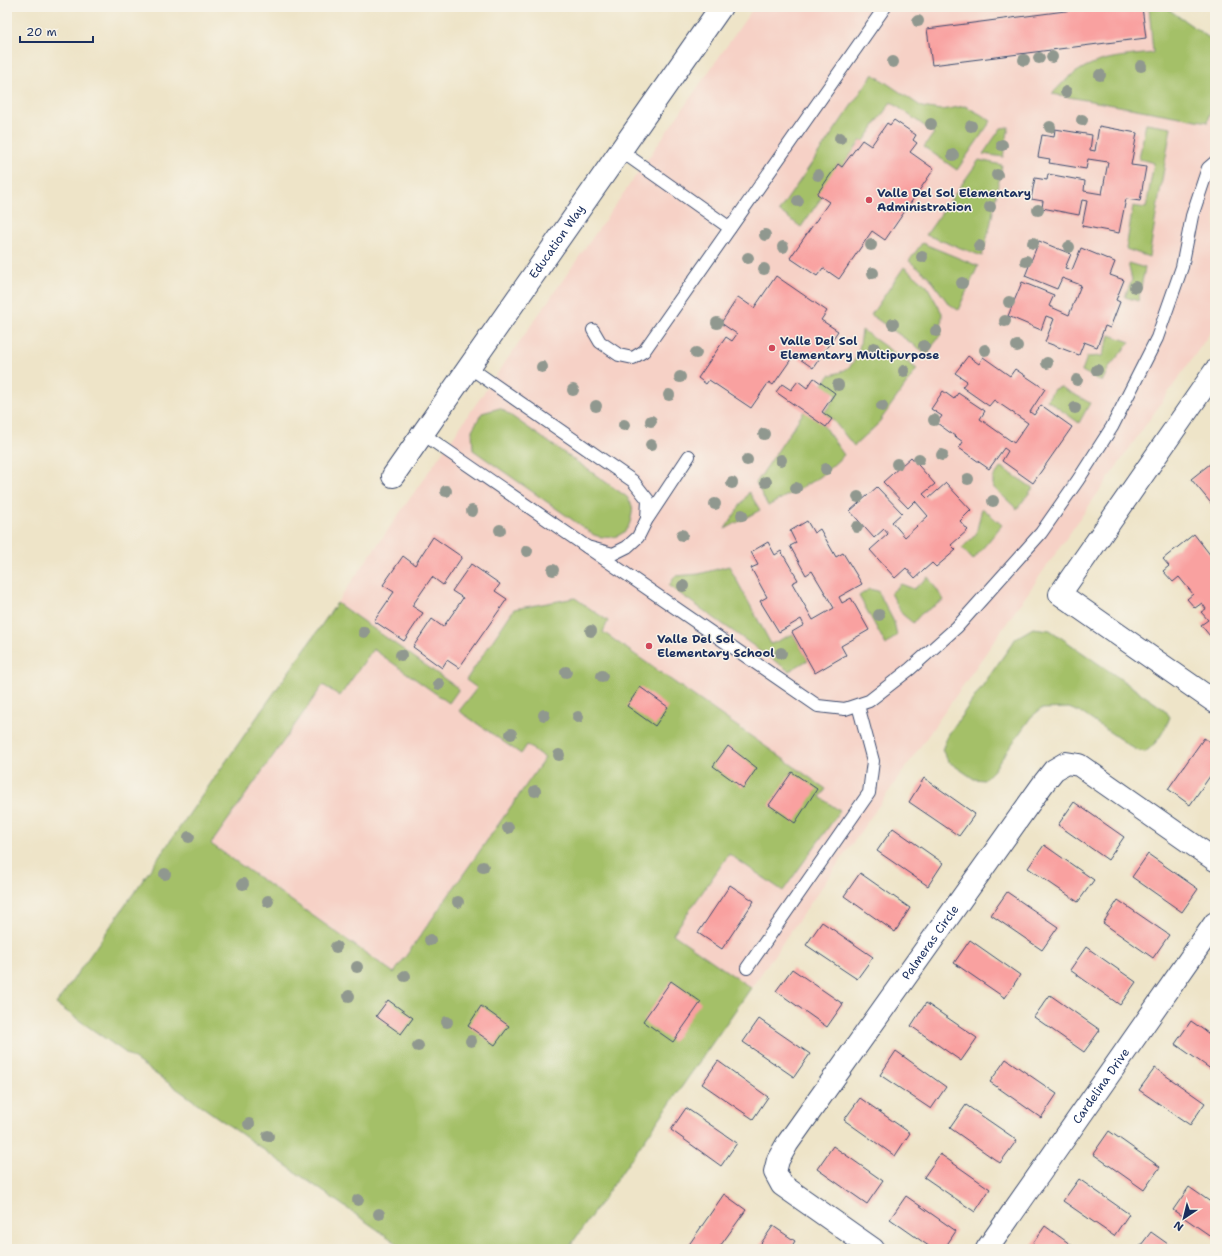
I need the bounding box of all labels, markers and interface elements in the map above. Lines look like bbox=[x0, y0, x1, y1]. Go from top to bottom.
scale bar bbox=[20, 18, 93, 44]
text: 20 m bbox=[26, 24, 57, 40]
place label: Valle Del Sol Elementary Administration bbox=[877, 185, 1031, 215]
marker: Valle Del Sol Elementary Administration bbox=[864, 195, 874, 205]
street label: Education Way bbox=[526, 201, 588, 282]
place label: Valle Del Sol Elementary Multipurpose bbox=[780, 333, 940, 363]
marker: Valle Del Sol Elementary Multipurpose bbox=[767, 343, 777, 353]
place label: Valle Del Sol Elementary School bbox=[657, 631, 774, 661]
marker: Valle Del Sol Elementary School bbox=[644, 641, 654, 651]
street label: Palmeras Circle bbox=[898, 902, 963, 983]
street label: Cardelina Drive bbox=[1069, 1045, 1133, 1127]
north arrow bbox=[1164, 1198, 1204, 1238]
text: N bbox=[1170, 1217, 1186, 1234]

